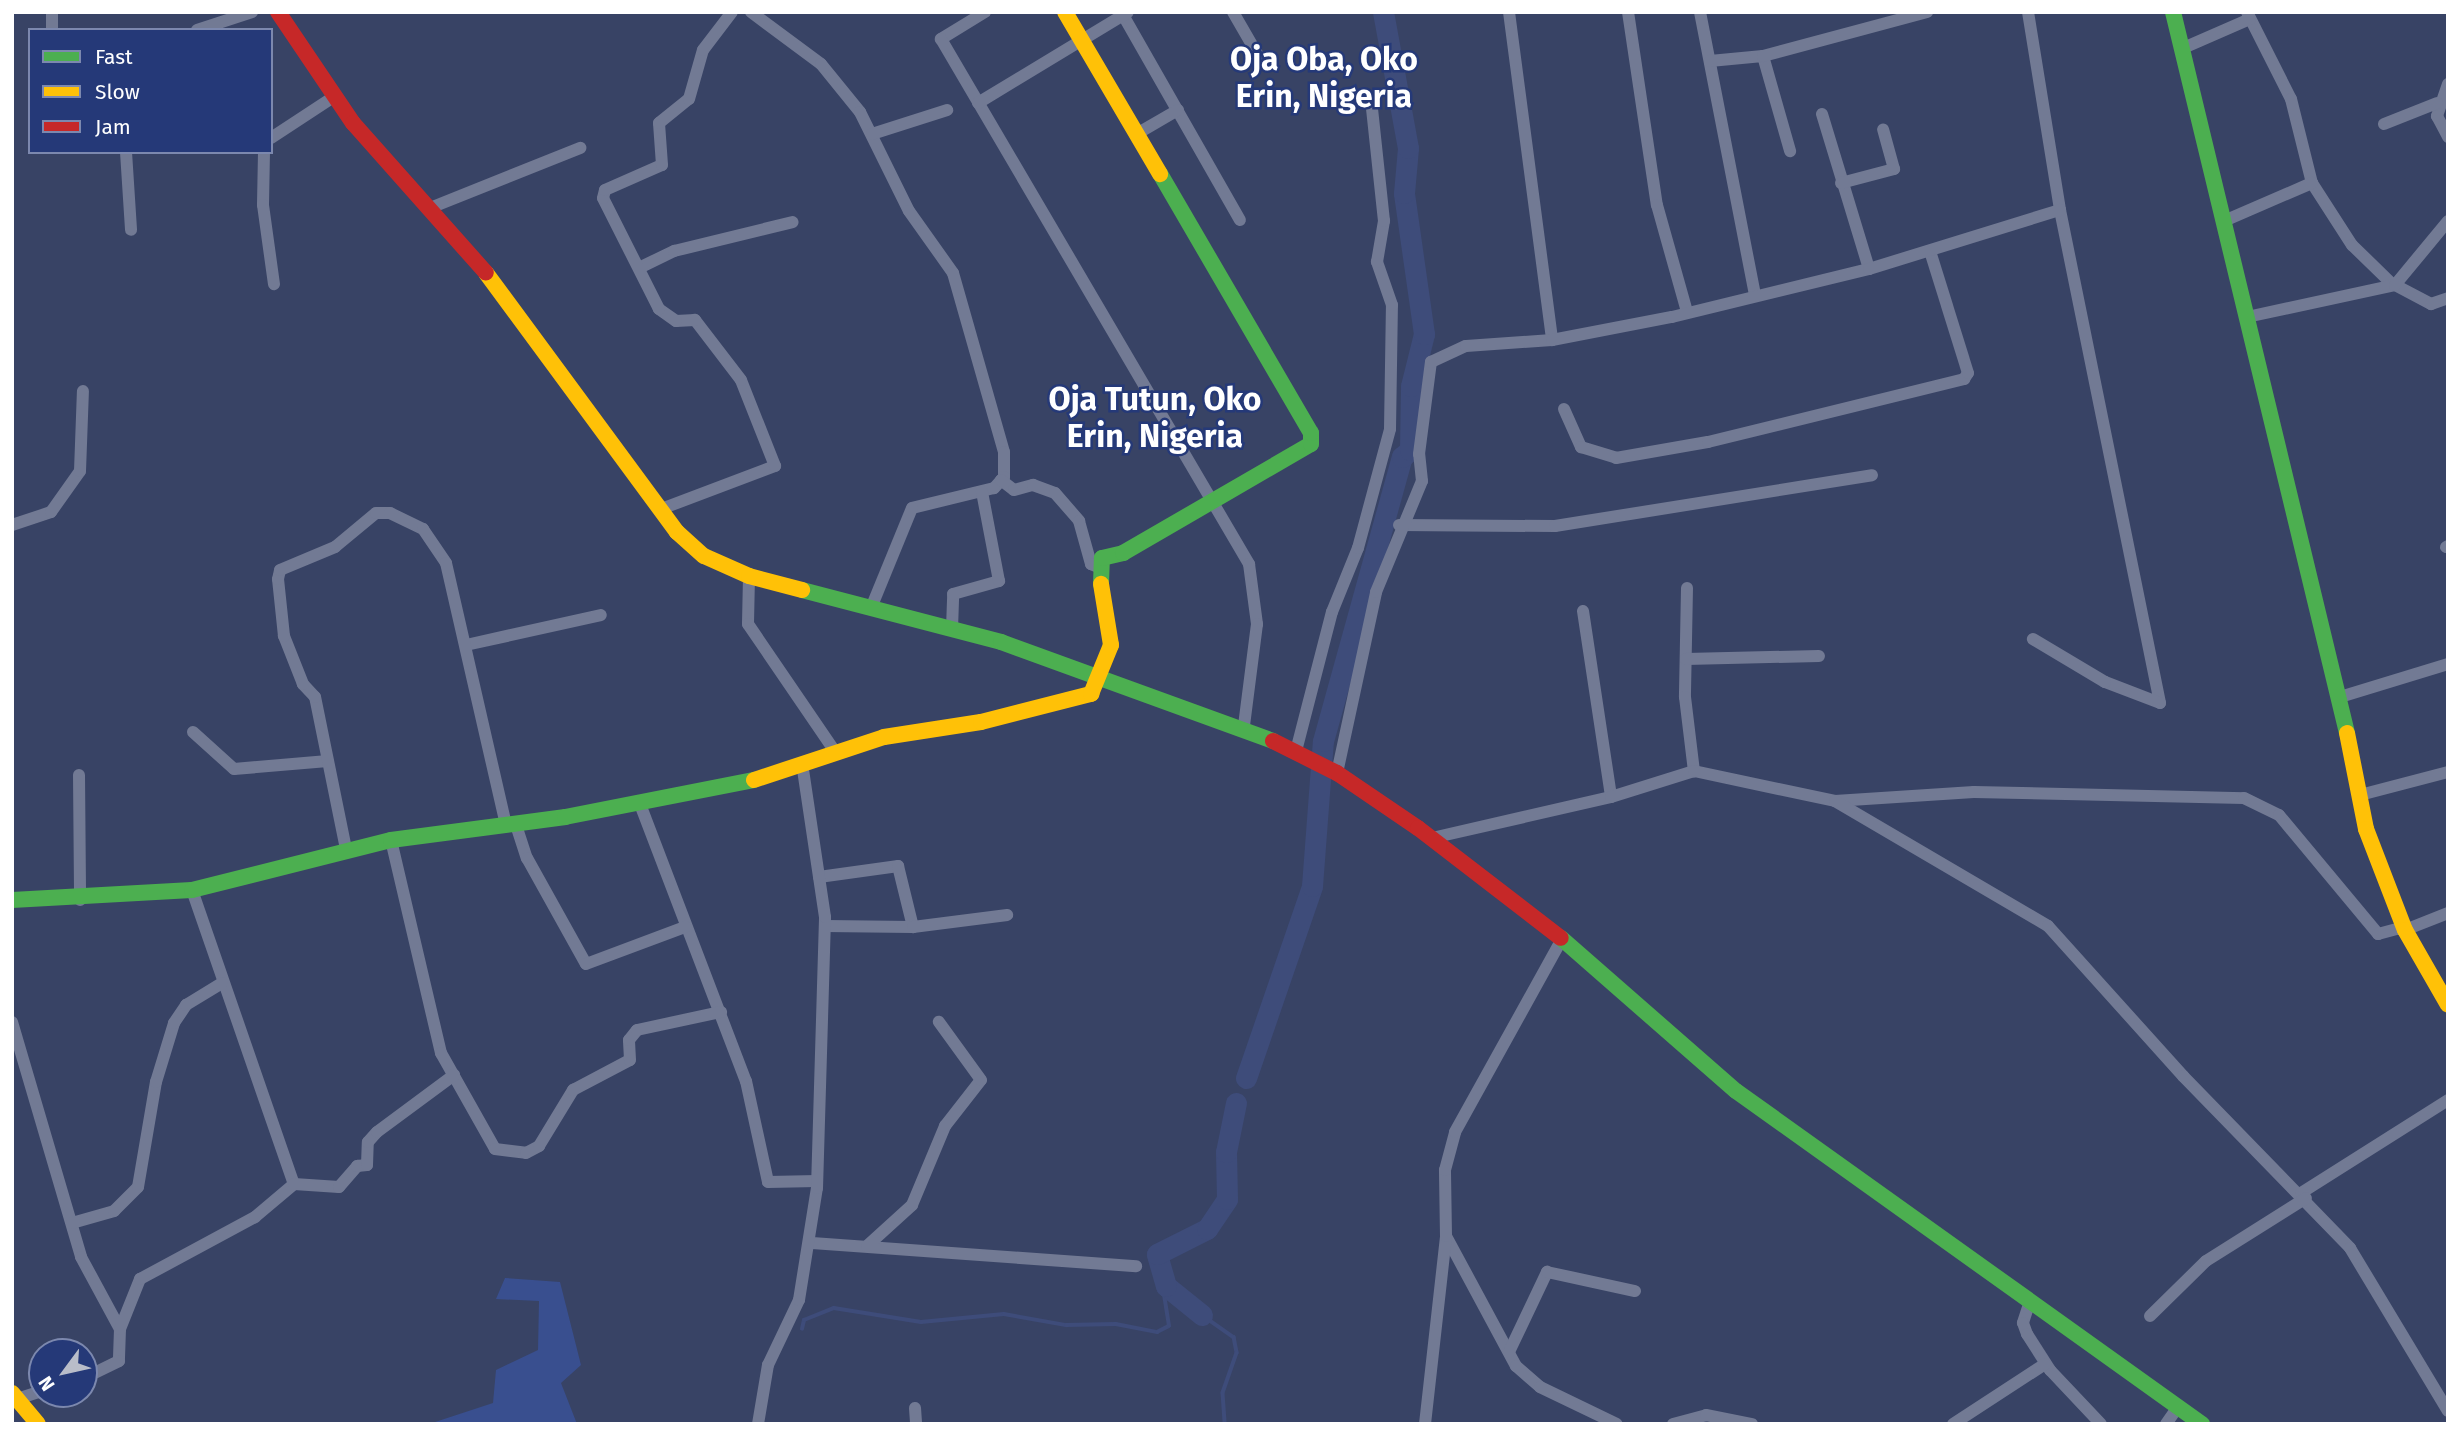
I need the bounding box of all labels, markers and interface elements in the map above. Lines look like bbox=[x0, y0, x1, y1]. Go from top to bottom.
legend bbox=[28, 28, 273, 154]
district label: Oja Oba, Oko Erin, Nigeria bbox=[1230, 41, 1418, 116]
text: Fast bbox=[95, 44, 133, 70]
text: Slow bbox=[95, 79, 140, 105]
text: Jam bbox=[95, 114, 131, 140]
district label: Oja Tutun, Oko Erin, Nigeria bbox=[1049, 381, 1261, 456]
north arrow bbox=[28, 1338, 98, 1408]
text: N bbox=[34, 1372, 60, 1395]

